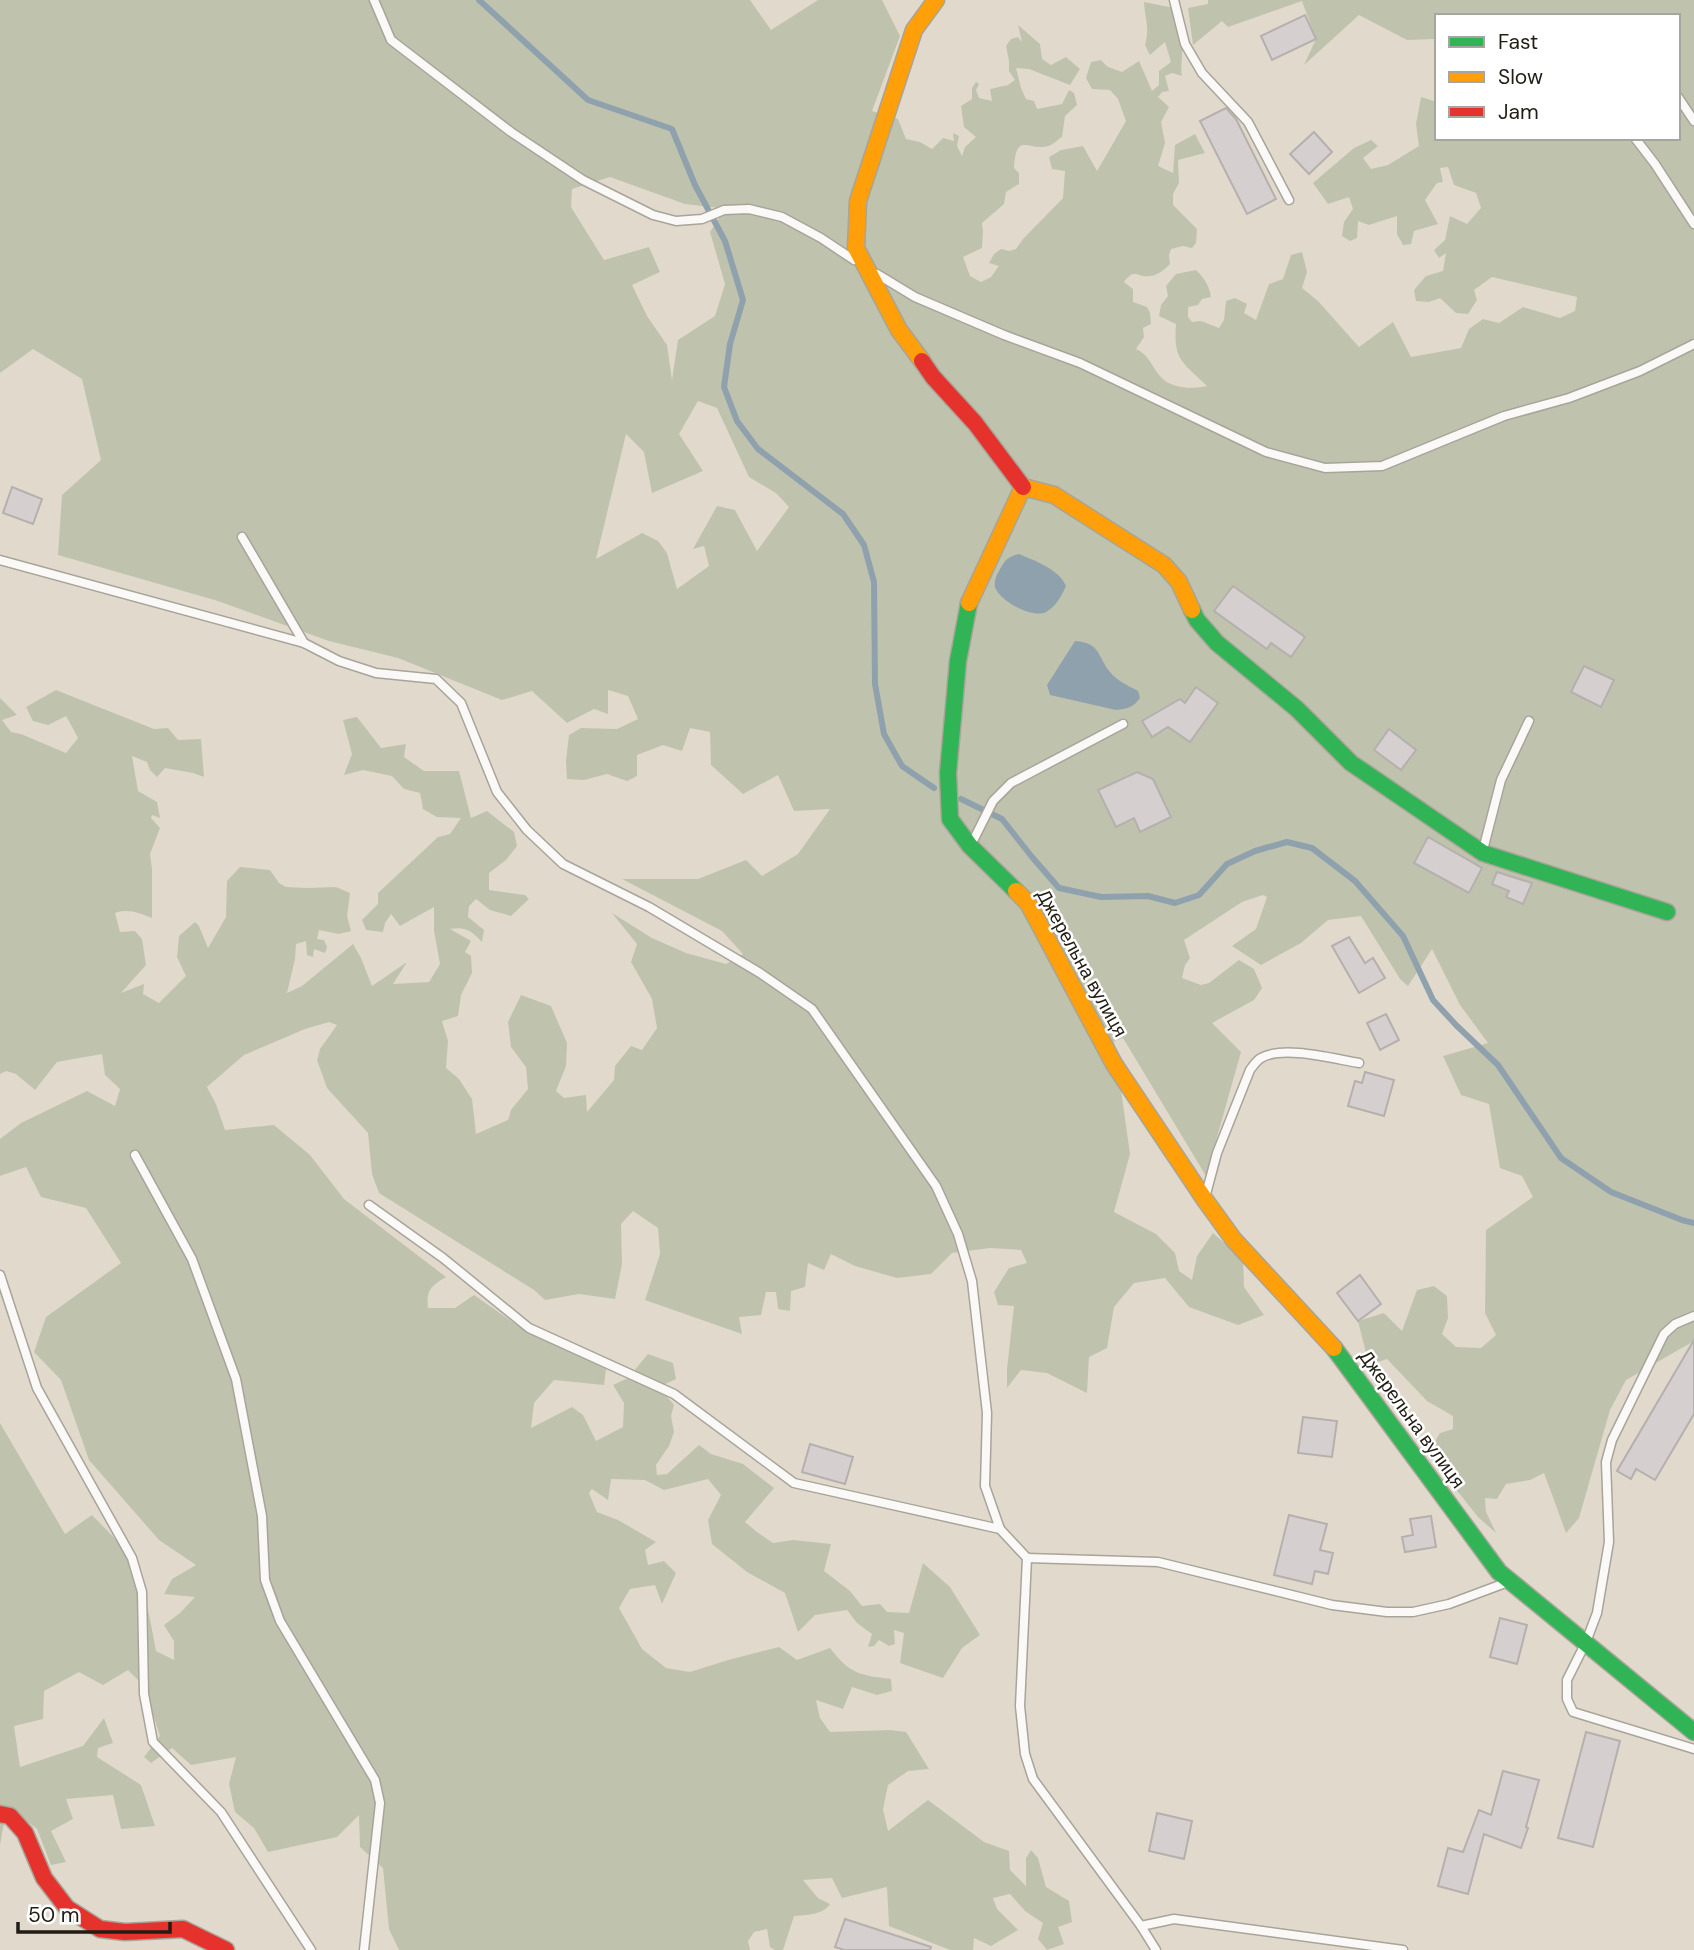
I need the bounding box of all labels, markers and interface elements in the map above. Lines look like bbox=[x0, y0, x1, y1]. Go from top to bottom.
legend bbox=[1435, 14, 1680, 140]
text: Fast bbox=[1498, 28, 1538, 56]
text: Slow bbox=[1498, 63, 1543, 91]
text: Jam bbox=[1498, 98, 1539, 126]
street label: Джерельна вулиця bbox=[1031, 885, 1133, 1041]
street label: Джерельна вулиця bbox=[1353, 1345, 1471, 1493]
scale bar bbox=[18, 1890, 170, 1934]
text: 50 m bbox=[28, 1901, 79, 1929]

